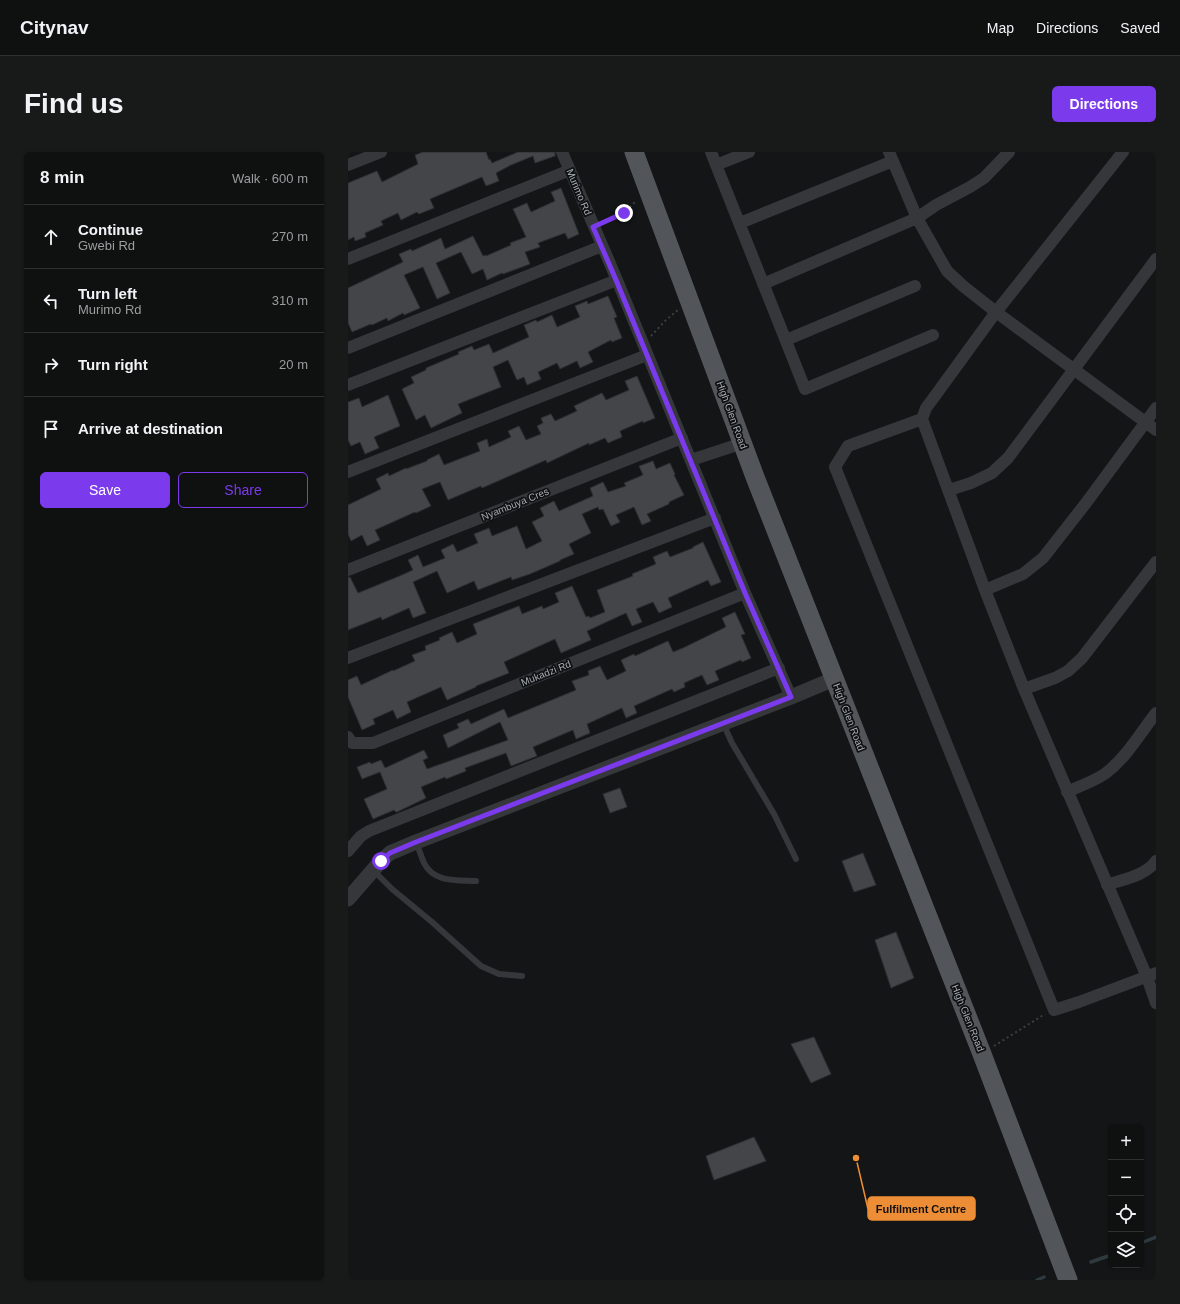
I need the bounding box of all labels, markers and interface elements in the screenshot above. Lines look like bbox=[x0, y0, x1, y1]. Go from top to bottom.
text: Citynav bbox=[20, 17, 89, 38]
text: Map bbox=[987, 20, 1014, 36]
text: Directions bbox=[1036, 20, 1098, 36]
text: Saved bbox=[1120, 20, 1160, 36]
button: Directions bbox=[1052, 86, 1156, 122]
text: Find us bbox=[24, 88, 124, 119]
street label: Murimo Rd bbox=[564, 167, 594, 217]
text: 8 min bbox=[40, 168, 84, 187]
text: Walk · 600 m bbox=[232, 171, 308, 186]
route end bbox=[615, 204, 633, 222]
text: Continue bbox=[78, 221, 143, 238]
icon: ahead bbox=[40, 226, 62, 248]
text: 270 m bbox=[272, 229, 308, 244]
text: Gwebi Rd bbox=[78, 238, 135, 253]
text: Turn left bbox=[78, 285, 137, 302]
icon: left bbox=[40, 290, 62, 312]
text: 310 m bbox=[272, 293, 308, 308]
text: Murimo Rd bbox=[78, 302, 142, 317]
icon: right bbox=[40, 354, 62, 376]
text: Turn right bbox=[78, 356, 148, 373]
text: 20 m bbox=[279, 357, 308, 372]
street label: High Glen Road bbox=[715, 380, 749, 450]
icon: arrive bbox=[40, 418, 62, 440]
text: Arrive at destination bbox=[78, 420, 223, 437]
button: Save bbox=[40, 472, 170, 508]
button: Share bbox=[178, 472, 308, 508]
street label: Nyambuya Cres bbox=[480, 485, 550, 523]
street label: Mukadzi Rd bbox=[519, 658, 573, 688]
street label: High Glen Road bbox=[831, 682, 867, 752]
route start bbox=[372, 852, 390, 870]
street label: High Glen Road bbox=[950, 983, 986, 1053]
map controls bbox=[1108, 1124, 1144, 1268]
button: + bbox=[1108, 1124, 1144, 1160]
button: − bbox=[1108, 1160, 1144, 1196]
button: locate bbox=[1108, 1196, 1144, 1232]
callout: Fulfilment Centre bbox=[868, 1197, 975, 1220]
text: Fulfilment Centre bbox=[876, 1203, 966, 1215]
button: layers bbox=[1108, 1232, 1144, 1268]

